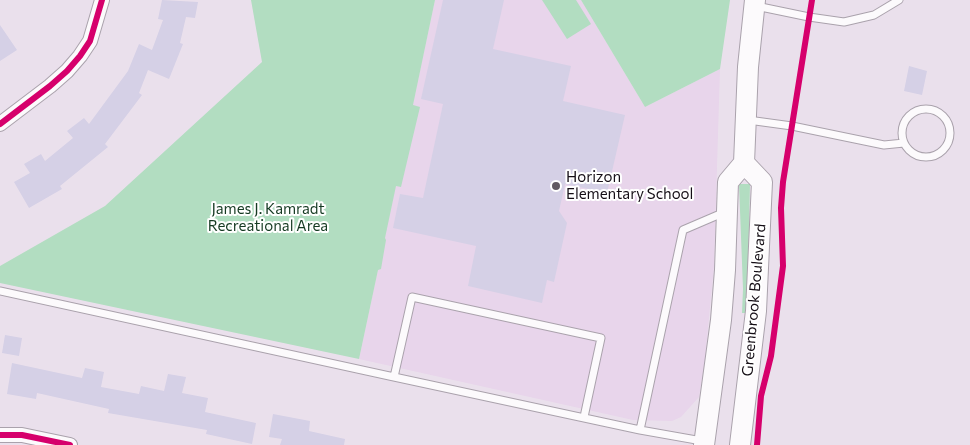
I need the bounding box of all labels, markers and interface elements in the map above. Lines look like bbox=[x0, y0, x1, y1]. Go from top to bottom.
place label: Horizon Elementary School bbox=[566, 168, 693, 203]
marker: Horizon Elementary School bbox=[550, 180, 562, 192]
park label: James J. Kamradt Recreational Area bbox=[208, 200, 328, 235]
street label: Greenbrook Boulevard bbox=[738, 223, 770, 377]

